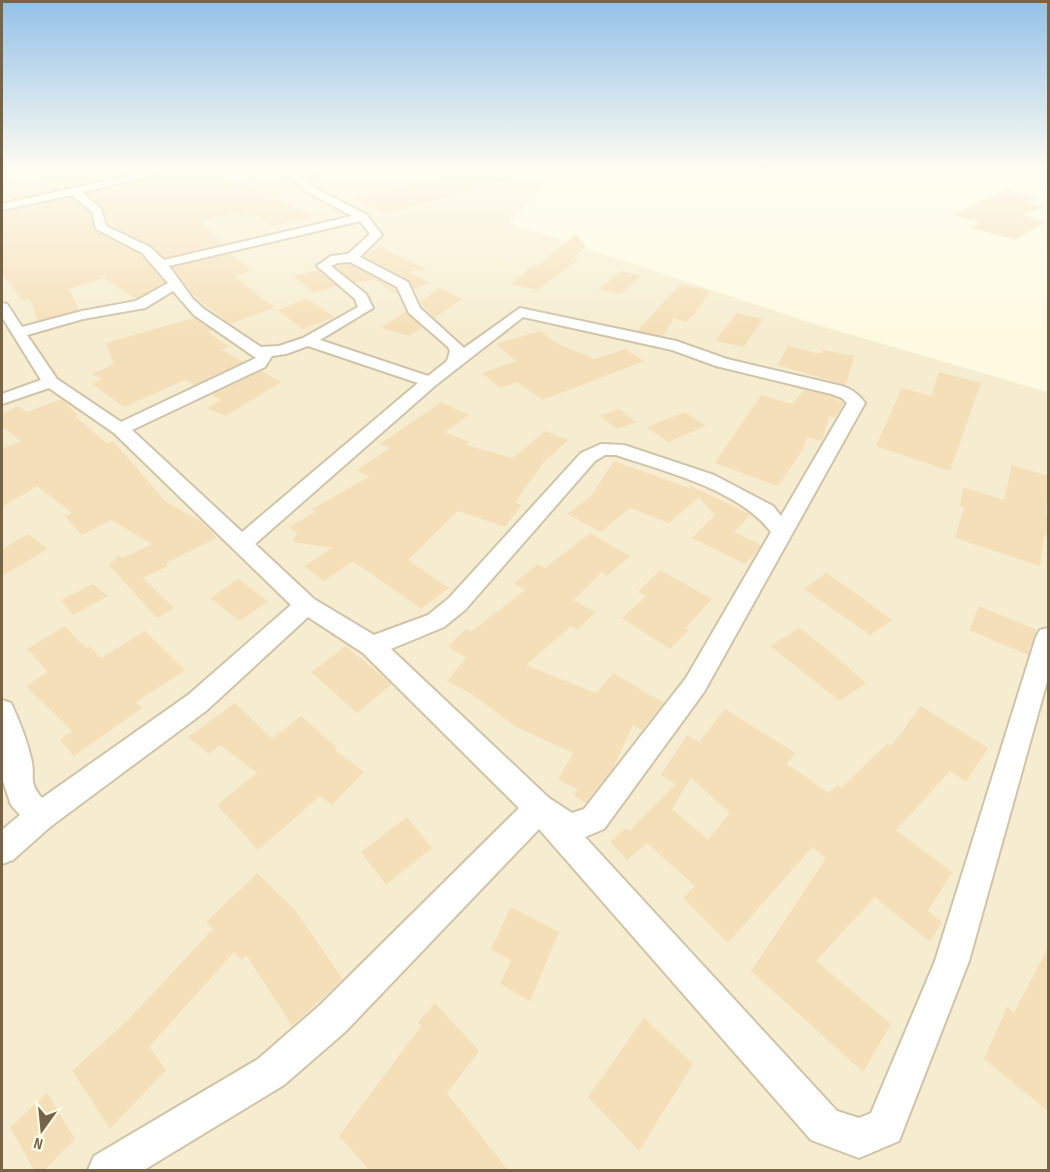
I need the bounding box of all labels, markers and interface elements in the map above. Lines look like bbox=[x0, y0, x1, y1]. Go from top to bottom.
north arrow bbox=[12, 1100, 72, 1160]
text: N bbox=[32, 1133, 45, 1153]

